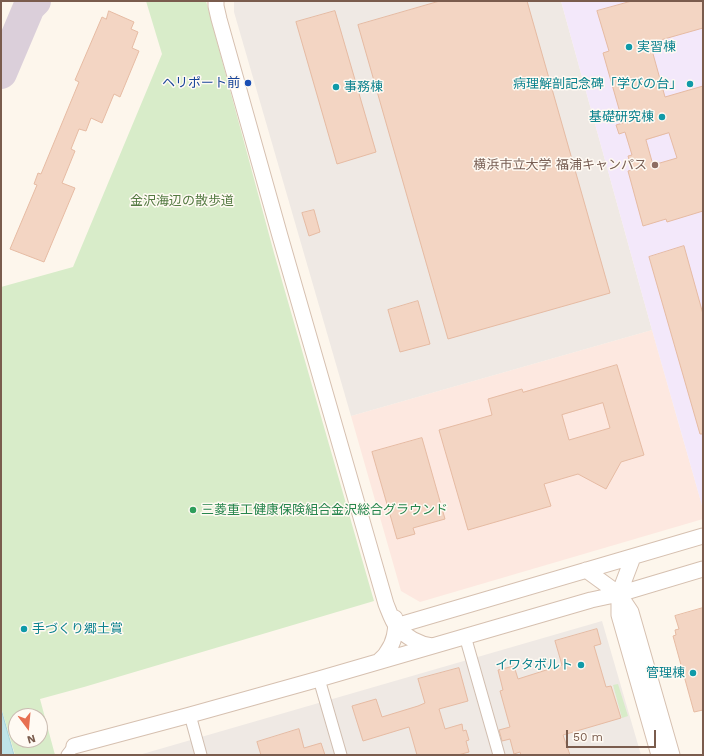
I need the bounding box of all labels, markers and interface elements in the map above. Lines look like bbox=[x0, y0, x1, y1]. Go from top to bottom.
place label: 実習棟 bbox=[637, 39, 676, 55]
marker: 実習棟 bbox=[624, 42, 634, 52]
place label: ヘリポート前 bbox=[162, 75, 240, 91]
place label: 病理解剖記念碑「学びの台」 bbox=[513, 76, 682, 92]
marker: ヘリポート前 bbox=[243, 78, 253, 88]
place label: 事務棟 bbox=[344, 79, 383, 95]
marker: 病理解剖記念碑「学びの台」 bbox=[685, 79, 695, 89]
marker: 事務棟 bbox=[331, 82, 341, 92]
place label: 基礎研究棟 bbox=[589, 109, 654, 125]
marker: 基礎研究棟 bbox=[657, 112, 667, 122]
place label: 横浜市立大学 福浦キャンパス bbox=[474, 157, 647, 173]
marker: 横浜市立大学 福浦キャンパス bbox=[650, 160, 660, 170]
park label: 金沢海辺の散歩道 bbox=[130, 193, 234, 209]
place label: 三菱重工健康保険組合金沢総合グラウンド bbox=[201, 502, 448, 518]
marker: 三菱重工健康保険組合金沢総合グラウンド bbox=[188, 505, 198, 515]
place label: 手づくり郷土賞 bbox=[32, 621, 123, 637]
marker: 手づくり郷土賞 bbox=[19, 624, 29, 634]
place label: イワタボルト bbox=[495, 657, 573, 673]
marker: イワタボルト bbox=[576, 660, 586, 670]
place label: 管理棟 bbox=[646, 665, 685, 681]
marker: 管理棟 bbox=[688, 668, 698, 678]
north arrow bbox=[8, 708, 48, 748]
scale bar bbox=[568, 722, 658, 748]
text: 50 m bbox=[573, 730, 603, 744]
text: N bbox=[25, 732, 37, 746]

